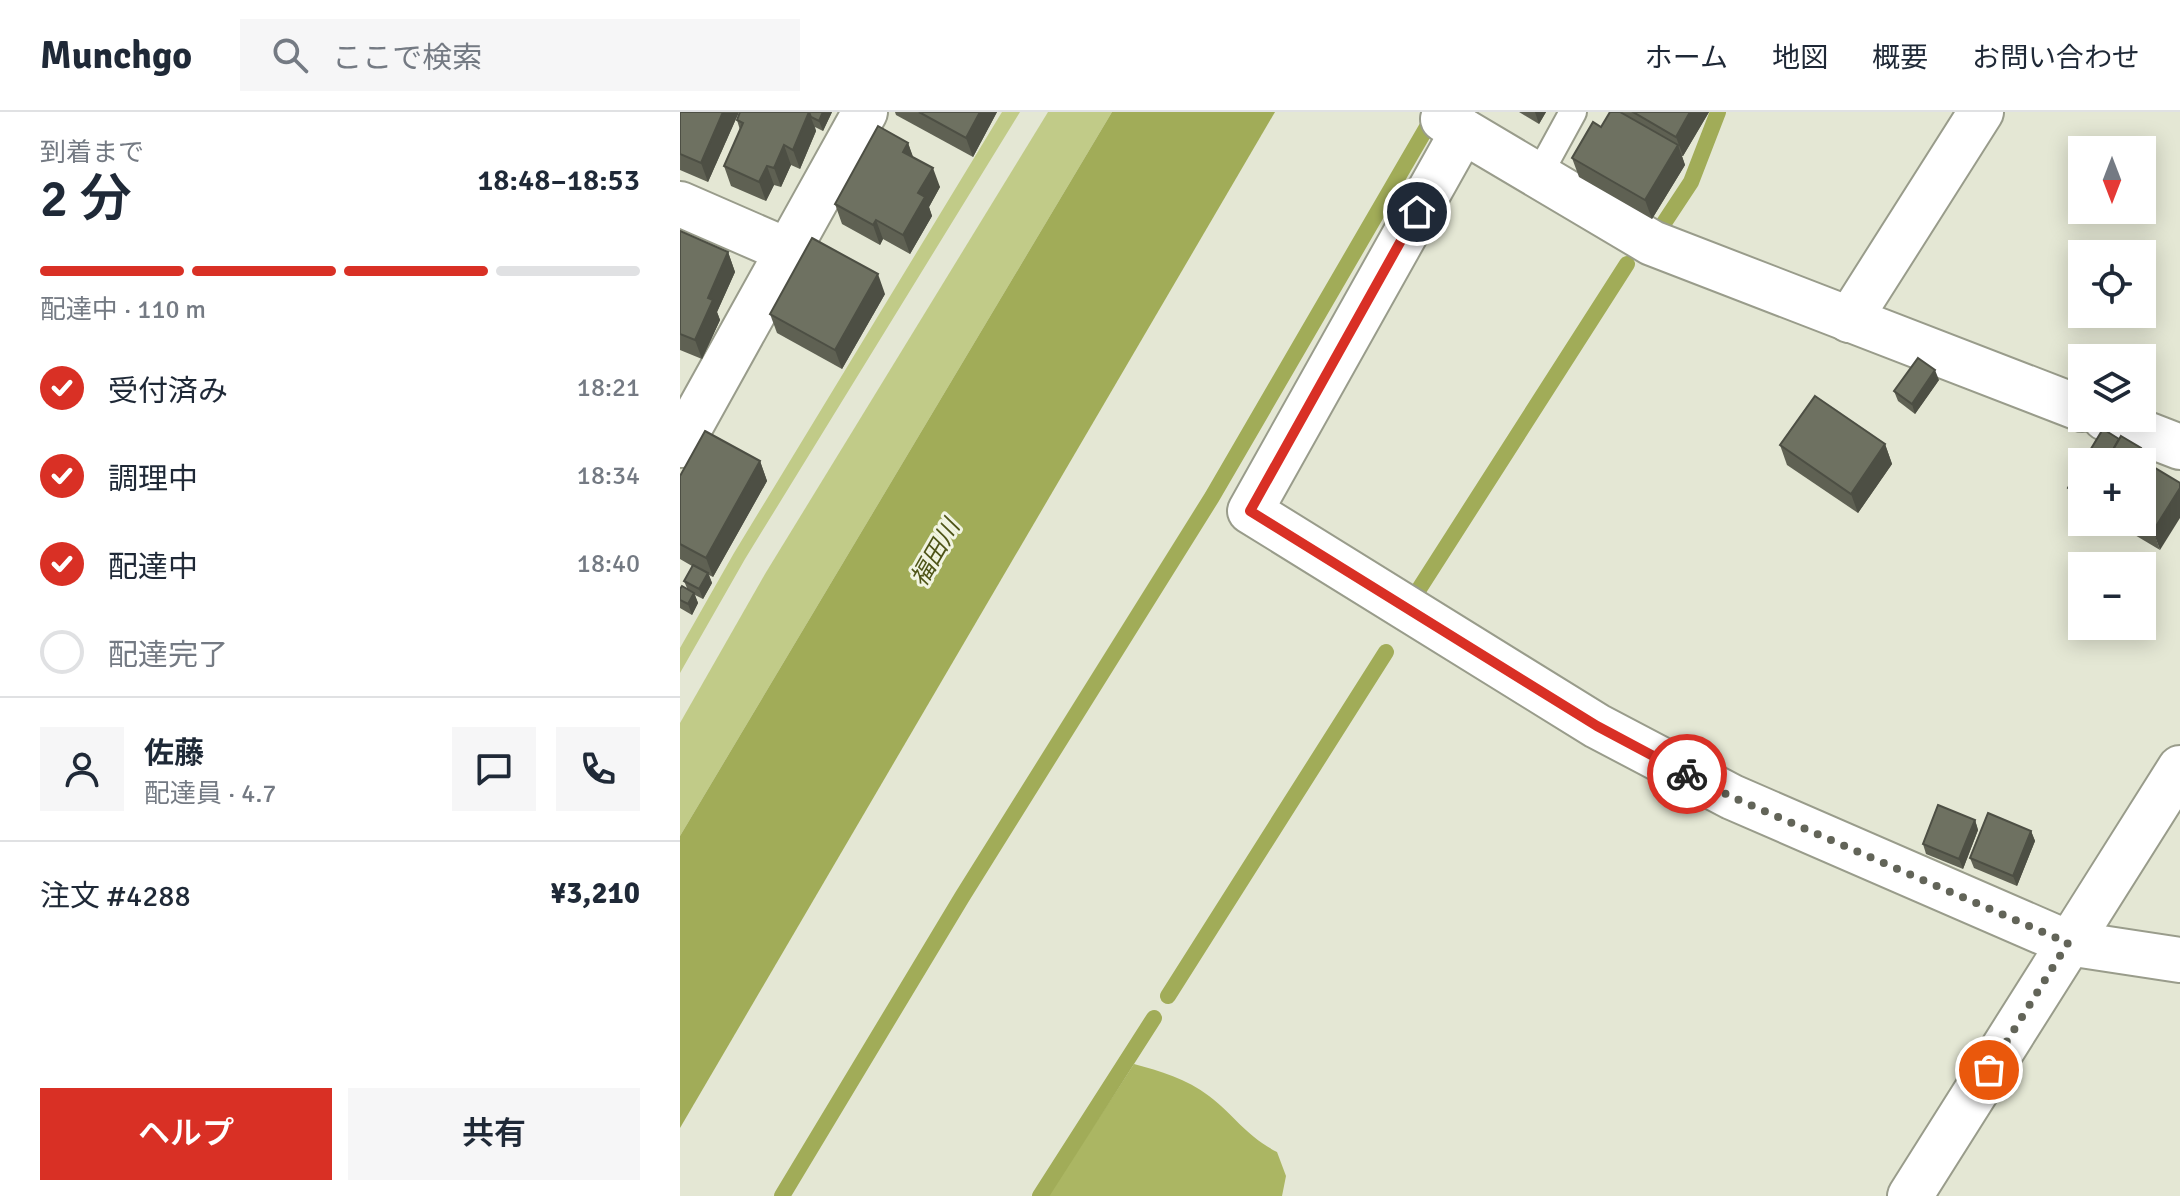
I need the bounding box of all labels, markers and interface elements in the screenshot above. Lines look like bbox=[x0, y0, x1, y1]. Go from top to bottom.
search box bbox=[240, 19, 800, 91]
text: Munchgo bbox=[40, 32, 192, 79]
icon: search bbox=[268, 33, 312, 77]
text: ここで検索 bbox=[332, 40, 482, 77]
text: ホーム bbox=[1645, 41, 1728, 75]
text: 地図 bbox=[1772, 41, 1828, 75]
text: 概要 bbox=[1872, 41, 1928, 75]
text: お問い合わせ bbox=[1972, 41, 2140, 75]
north arrow bbox=[2068, 136, 2156, 224]
map controls bbox=[2068, 136, 2156, 640]
text: 到着まで bbox=[40, 137, 144, 169]
text: 18:48–18:53 bbox=[477, 162, 640, 199]
text: 2 分 bbox=[40, 167, 132, 231]
pin bbox=[1383, 178, 1451, 246]
icon: home bbox=[1395, 190, 1439, 234]
button: locate bbox=[2068, 240, 2156, 328]
text: 配達中 · 110 m bbox=[40, 294, 206, 326]
button: layers bbox=[2068, 344, 2156, 432]
icon: check bbox=[40, 366, 84, 410]
text: 18:21 bbox=[577, 372, 640, 404]
text: 受付済み bbox=[108, 373, 228, 410]
button: + bbox=[2068, 448, 2156, 536]
icon: check bbox=[40, 454, 84, 498]
text: 18:34 bbox=[577, 460, 640, 492]
text: 調理中 bbox=[108, 461, 198, 498]
water label: 福田川 bbox=[904, 512, 967, 592]
icon: check bbox=[40, 542, 84, 586]
text: 18:40 bbox=[577, 548, 640, 580]
text: 配達中 bbox=[108, 549, 198, 586]
button: − bbox=[2068, 552, 2156, 640]
text: 配達完了 bbox=[108, 637, 228, 674]
button: person bbox=[40, 727, 124, 811]
button: chat bbox=[452, 727, 536, 811]
button: phone bbox=[556, 727, 640, 811]
courier bbox=[1647, 734, 1727, 814]
text: 佐藤 bbox=[144, 735, 204, 772]
icon: bike bbox=[1665, 752, 1709, 796]
text: 配達員 · 4.7 bbox=[144, 778, 276, 810]
text: ¥3,210 bbox=[550, 875, 640, 912]
text: 注文 #4288 bbox=[40, 878, 191, 915]
pin bbox=[1955, 1036, 2023, 1104]
icon: bag bbox=[1967, 1048, 2011, 1092]
button: ヘルプ bbox=[40, 1088, 332, 1180]
button: 共有 bbox=[348, 1088, 640, 1180]

